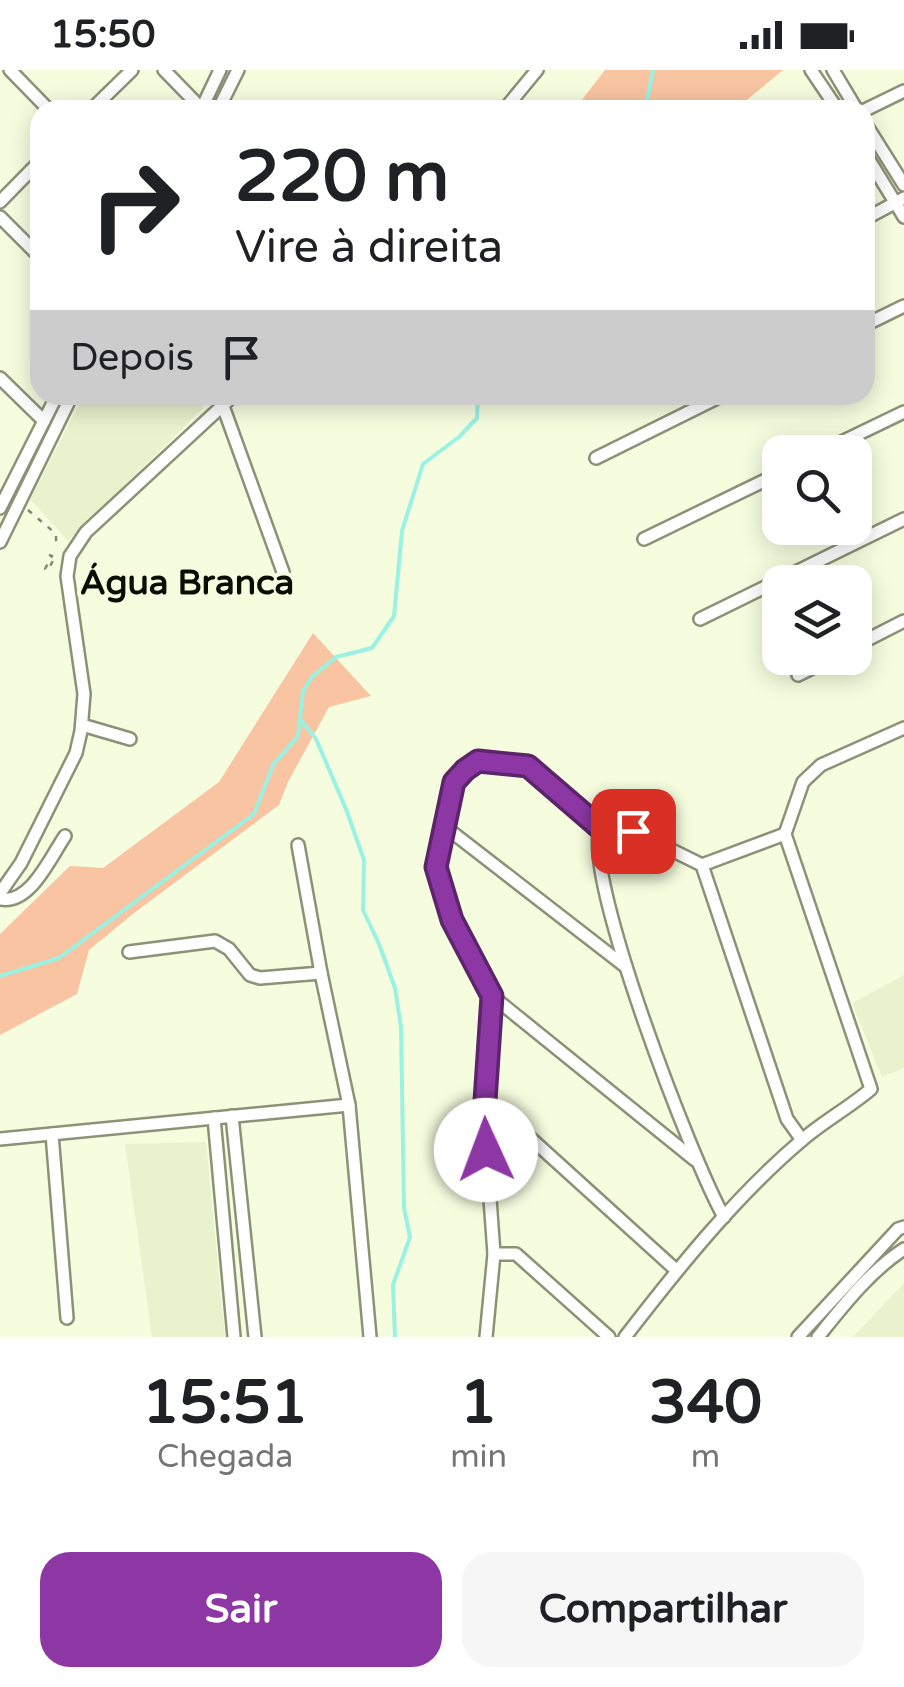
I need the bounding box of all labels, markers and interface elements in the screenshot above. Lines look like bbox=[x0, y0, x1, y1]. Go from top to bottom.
text: 15:50 bbox=[50, 12, 155, 58]
text: 220 m bbox=[235, 136, 449, 220]
icon: right bbox=[70, 140, 200, 270]
text: Vire à direita bbox=[235, 221, 503, 275]
icon: arrive bbox=[214, 330, 269, 385]
text: Depois bbox=[70, 335, 194, 381]
map controls bbox=[762, 435, 872, 675]
button: search bbox=[762, 435, 872, 545]
district label: Água Branca bbox=[80, 562, 294, 604]
button: layers bbox=[762, 565, 872, 675]
pin bbox=[591, 789, 676, 874]
icon: arrive bbox=[606, 804, 661, 859]
position arrow bbox=[434, 1098, 538, 1202]
text: 15:51 bbox=[142, 1367, 308, 1439]
text: 1 bbox=[460, 1367, 497, 1439]
text: 340 bbox=[649, 1367, 762, 1439]
text: Chegada bbox=[157, 1438, 293, 1476]
text: min bbox=[450, 1438, 507, 1476]
text: m bbox=[691, 1438, 720, 1476]
button: Sair bbox=[40, 1552, 442, 1667]
button: Compartilhar bbox=[462, 1552, 864, 1667]

